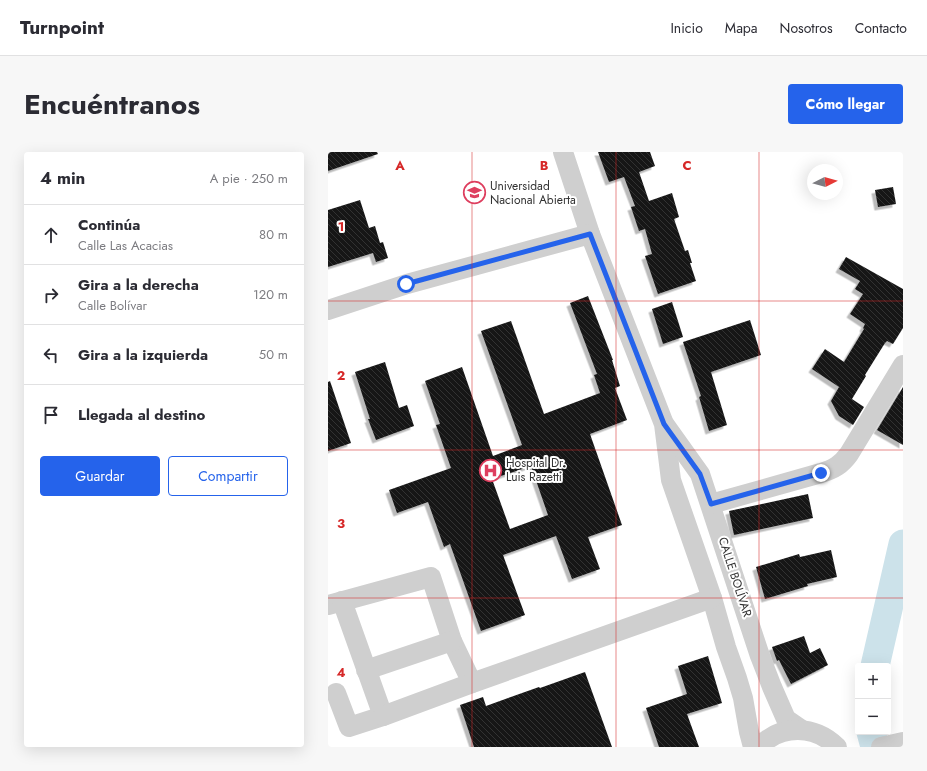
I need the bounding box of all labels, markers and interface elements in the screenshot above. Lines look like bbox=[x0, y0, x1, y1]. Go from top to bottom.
text: Turnpoint bbox=[20, 14, 104, 41]
text: Inicio bbox=[670, 18, 703, 38]
text: Mapa bbox=[725, 18, 758, 38]
text: Nosotros bbox=[780, 18, 833, 38]
text: Contacto bbox=[855, 18, 907, 38]
text: Encuéntranos bbox=[24, 84, 200, 125]
button: Cómo llegar bbox=[788, 84, 903, 124]
text: A bbox=[394, 156, 405, 175]
text: B bbox=[540, 156, 549, 175]
text: C bbox=[682, 156, 692, 175]
north arrow bbox=[807, 164, 843, 200]
text: 4 min bbox=[40, 166, 85, 190]
text: A pie · 250 m bbox=[210, 169, 288, 188]
place label: Universidad Nacional Abierta bbox=[490, 177, 576, 209]
school or university icon: Universidad Nacional Abierta bbox=[462, 180, 488, 206]
text: Continúa bbox=[78, 214, 140, 236]
text: 1 bbox=[338, 217, 344, 236]
icon: ahead bbox=[40, 224, 62, 246]
text: 80 m bbox=[259, 225, 288, 244]
text: Calle Las Acacias bbox=[78, 236, 173, 255]
text: Gira a la derecha bbox=[78, 274, 199, 296]
route start bbox=[397, 275, 415, 293]
icon: right bbox=[40, 284, 62, 306]
text: 120 m bbox=[253, 285, 288, 304]
text: Calle Bolívar bbox=[78, 296, 147, 315]
icon: left bbox=[40, 344, 62, 366]
text: Gira a la izquierda bbox=[78, 344, 208, 366]
text: 50 m bbox=[259, 345, 288, 364]
text: 2 bbox=[337, 366, 345, 385]
icon: arrive bbox=[40, 404, 62, 426]
text: Llegada al destino bbox=[78, 404, 205, 426]
place label: Hospital Dr. Luis Razetti bbox=[506, 454, 566, 486]
button: Guardar bbox=[40, 456, 160, 496]
button: Compartir bbox=[168, 456, 288, 496]
hospital icon: Hospital Dr. Luis Razetti bbox=[478, 457, 504, 483]
route end bbox=[812, 464, 830, 482]
text: 3 bbox=[337, 514, 345, 533]
street label: CALLE BOLÍVAR bbox=[714, 535, 756, 619]
text: 4 bbox=[336, 663, 346, 682]
map controls bbox=[855, 663, 891, 735]
button: + bbox=[855, 663, 891, 699]
button: − bbox=[855, 699, 891, 735]

